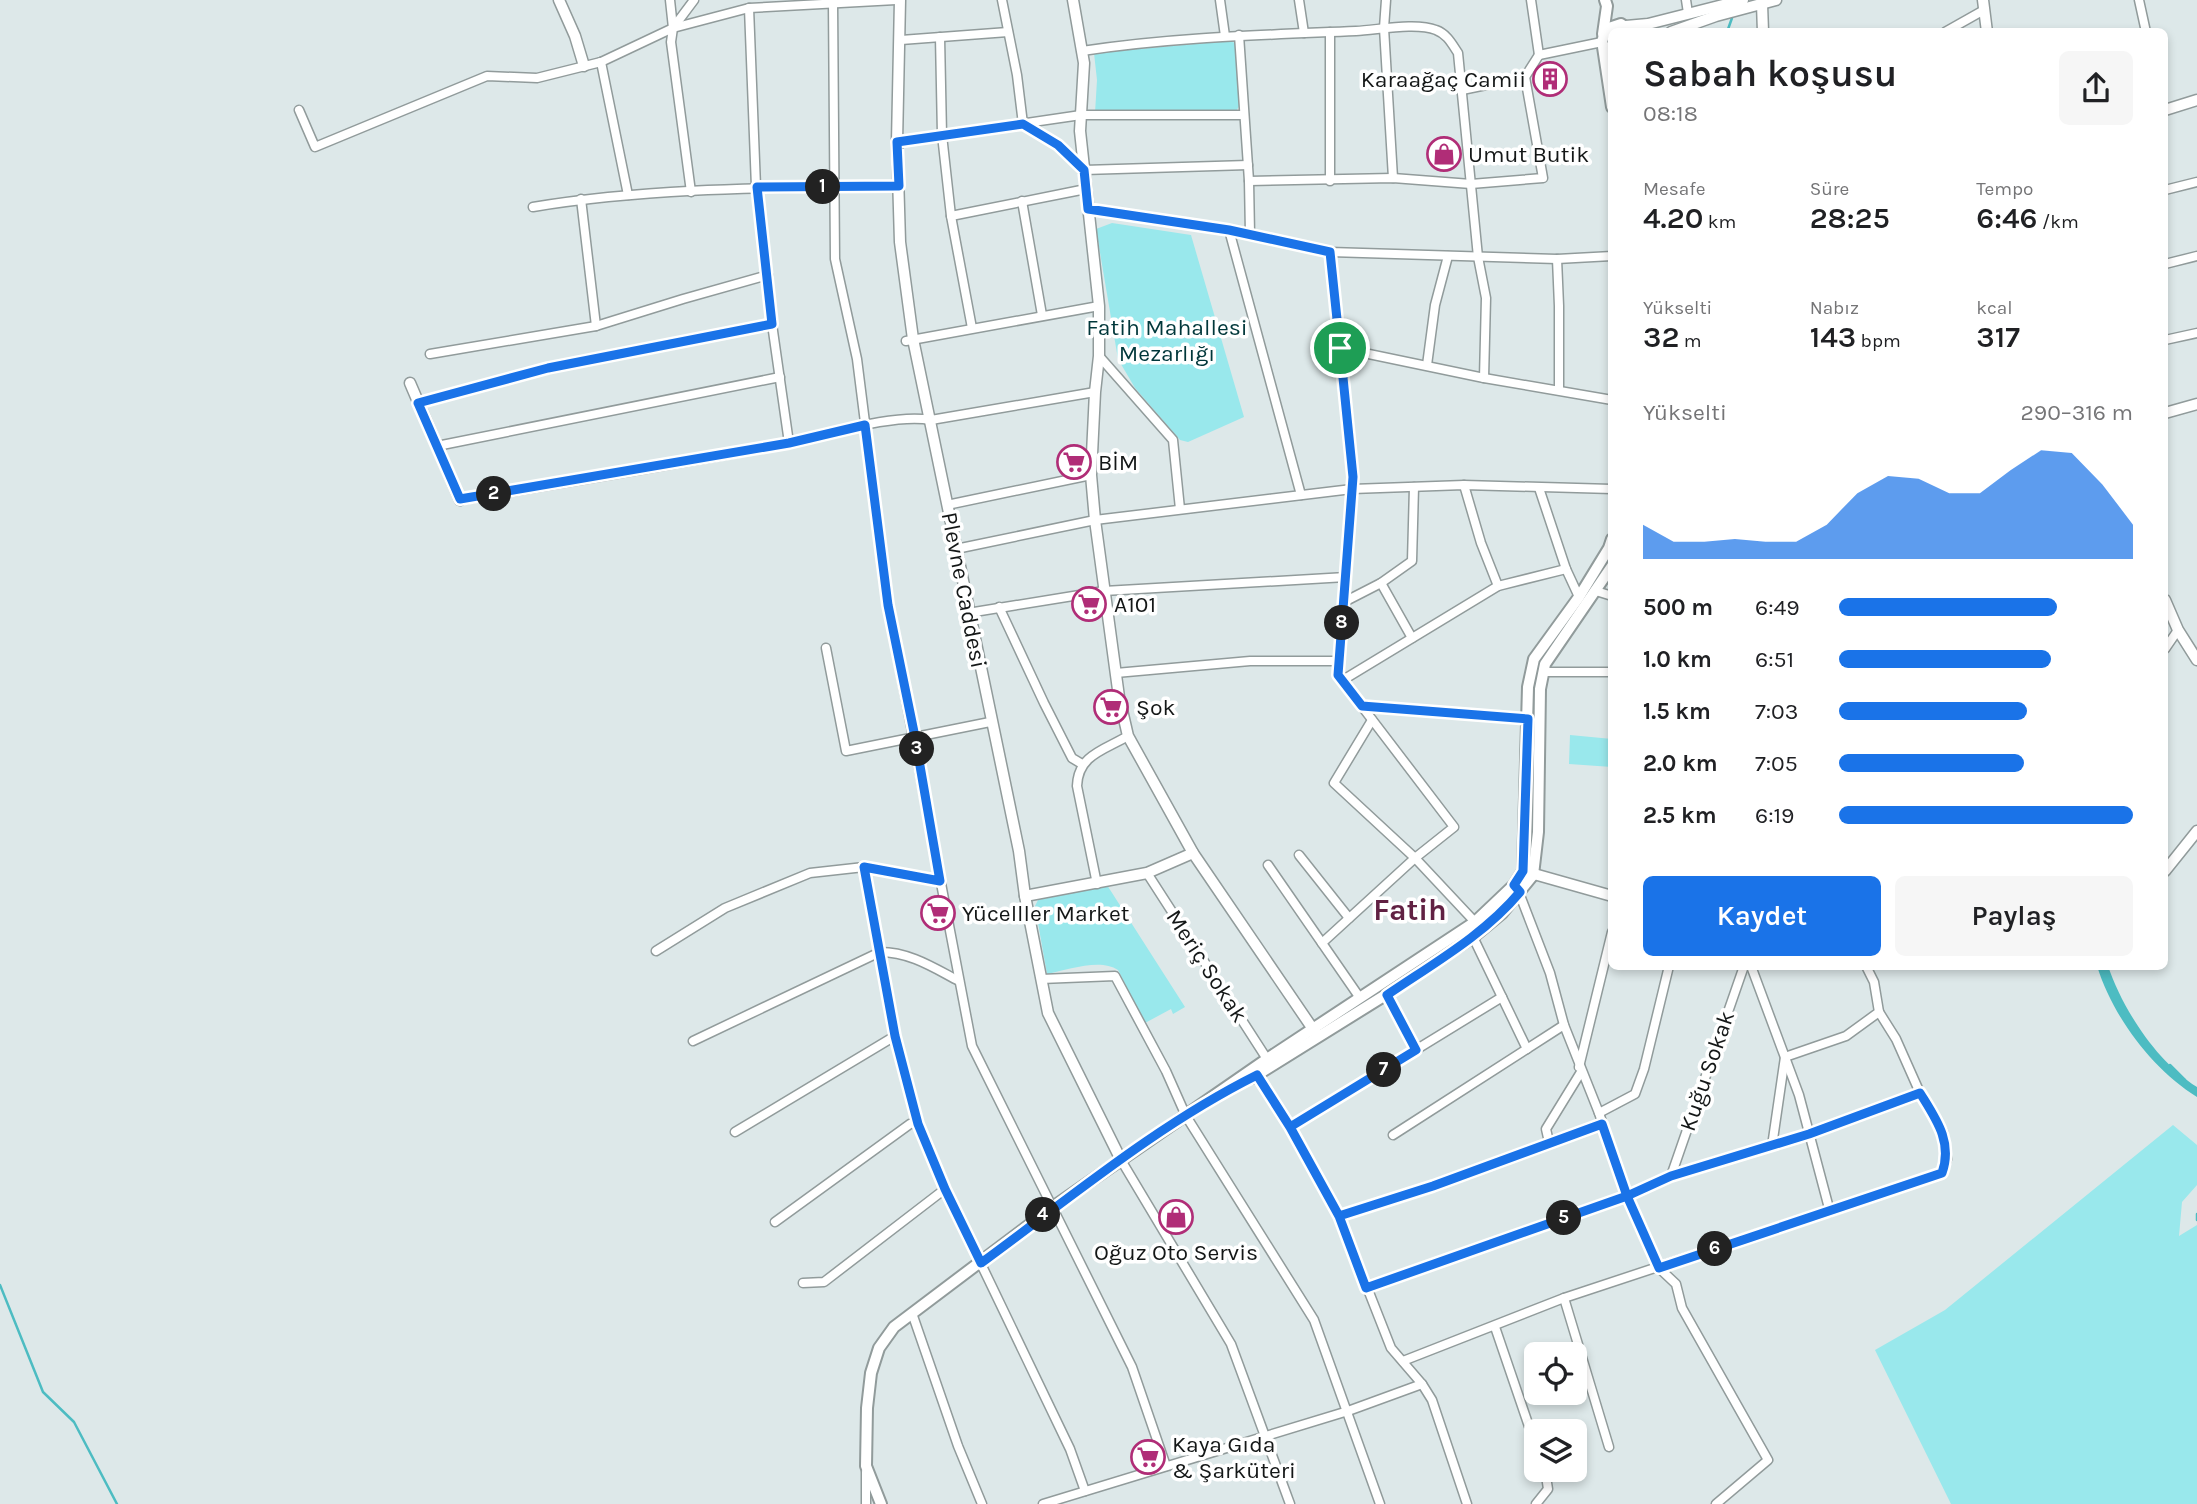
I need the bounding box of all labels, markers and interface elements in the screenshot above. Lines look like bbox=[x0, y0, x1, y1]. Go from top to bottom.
text: Sabah koşusu bbox=[1643, 51, 1897, 96]
button: share bbox=[2059, 51, 2133, 125]
building icon: Karaağaç Camii bbox=[1531, 60, 1569, 98]
place label: Karaağaç Camii bbox=[1361, 66, 1526, 93]
text: 08:18 bbox=[1643, 100, 1698, 127]
shop icon: Umut Butik bbox=[1425, 135, 1463, 173]
place label: Umut Butik bbox=[1468, 141, 1589, 168]
pin: 1 bbox=[806, 170, 840, 204]
text: 1 bbox=[819, 175, 826, 197]
text: Mesafe bbox=[1643, 178, 1706, 200]
text: Süre bbox=[1810, 178, 1849, 200]
text: Tempo bbox=[1976, 178, 2033, 200]
text: 4.20 bbox=[1643, 200, 1703, 236]
text: 28:25 bbox=[1810, 200, 1890, 236]
text: 6:46 bbox=[1976, 200, 2038, 236]
text: km bbox=[1703, 211, 1736, 233]
text: /km bbox=[2038, 211, 2079, 233]
text: Yükselti bbox=[1643, 297, 1712, 319]
text: Nabız bbox=[1810, 297, 1859, 319]
text: kcal bbox=[1976, 297, 2013, 319]
park label: Fatih Mahallesi Mezarlığı bbox=[1086, 314, 1248, 367]
pin bbox=[1310, 318, 1370, 378]
text: 32 bbox=[1643, 319, 1679, 355]
text: 143 bbox=[1810, 319, 1856, 355]
text: 317 bbox=[1976, 319, 2020, 355]
icon: arrive bbox=[1321, 329, 1359, 367]
text: m bbox=[1679, 330, 1702, 352]
text: bpm bbox=[1856, 330, 1901, 352]
text: Yükselti bbox=[1643, 399, 1727, 426]
text: 290–316 m bbox=[2020, 399, 2133, 426]
supermarket icon: BİM bbox=[1055, 443, 1093, 481]
place label: BİM bbox=[1098, 449, 1138, 476]
pin: 2 bbox=[476, 476, 512, 512]
text: 2 bbox=[488, 482, 499, 504]
street label: Plevne Caddesi bbox=[936, 510, 992, 670]
supermarket icon: A101 bbox=[1070, 585, 1108, 623]
place label: A101 bbox=[1114, 591, 1156, 618]
text: 500 m bbox=[1643, 594, 1713, 621]
text: 6:49 bbox=[1755, 594, 1800, 621]
pin: 8 bbox=[1324, 606, 1360, 640]
text: 8 bbox=[1335, 611, 1348, 633]
text: 1.0 km bbox=[1643, 646, 1712, 673]
text: 6:51 bbox=[1755, 646, 1794, 673]
supermarket icon: Şok bbox=[1092, 688, 1130, 726]
place label: Şok bbox=[1136, 694, 1175, 721]
text: 1.5 km bbox=[1643, 698, 1711, 725]
text: 7:03 bbox=[1755, 698, 1798, 725]
pin: 3 bbox=[900, 732, 934, 766]
text: 3 bbox=[911, 737, 922, 759]
text: 2.0 km bbox=[1643, 750, 1718, 777]
text: 7:05 bbox=[1755, 750, 1798, 777]
text: 2.5 km bbox=[1643, 802, 1717, 829]
text: 6:19 bbox=[1755, 802, 1794, 829]
button: Kaydet bbox=[1643, 876, 1881, 956]
button: Paylaş bbox=[1895, 876, 2133, 956]
district label: Fatih bbox=[1373, 892, 1447, 928]
supermarket icon: Yücelller Market bbox=[919, 894, 957, 932]
place label: Yücelller Market bbox=[962, 900, 1130, 927]
street label: Meriç Sokak bbox=[1161, 905, 1253, 1027]
street label: Kuğu Sokak bbox=[1674, 1007, 1740, 1135]
pin: 7 bbox=[1366, 1052, 1402, 1088]
text: 7 bbox=[1379, 1058, 1388, 1080]
pin: 4 bbox=[1026, 1198, 1060, 1232]
shop icon: Oğuz Oto Servis bbox=[1157, 1198, 1195, 1236]
pin: 5 bbox=[1546, 1200, 1582, 1236]
text: 4 bbox=[1037, 1203, 1048, 1225]
text: 5 bbox=[1558, 1206, 1569, 1228]
pin: 6 bbox=[1698, 1232, 1732, 1266]
text: 6 bbox=[1709, 1237, 1720, 1259]
place label: Oğuz Oto Servis bbox=[1094, 1239, 1258, 1266]
map controls bbox=[1524, 1342, 1587, 1482]
button: locate bbox=[1524, 1342, 1587, 1405]
button: layers bbox=[1524, 1419, 1587, 1482]
place label: Kaya Gıda & Şarküteri bbox=[1172, 1431, 1296, 1484]
supermarket icon: Kaya Gıda & Şarküteri bbox=[1129, 1438, 1167, 1476]

